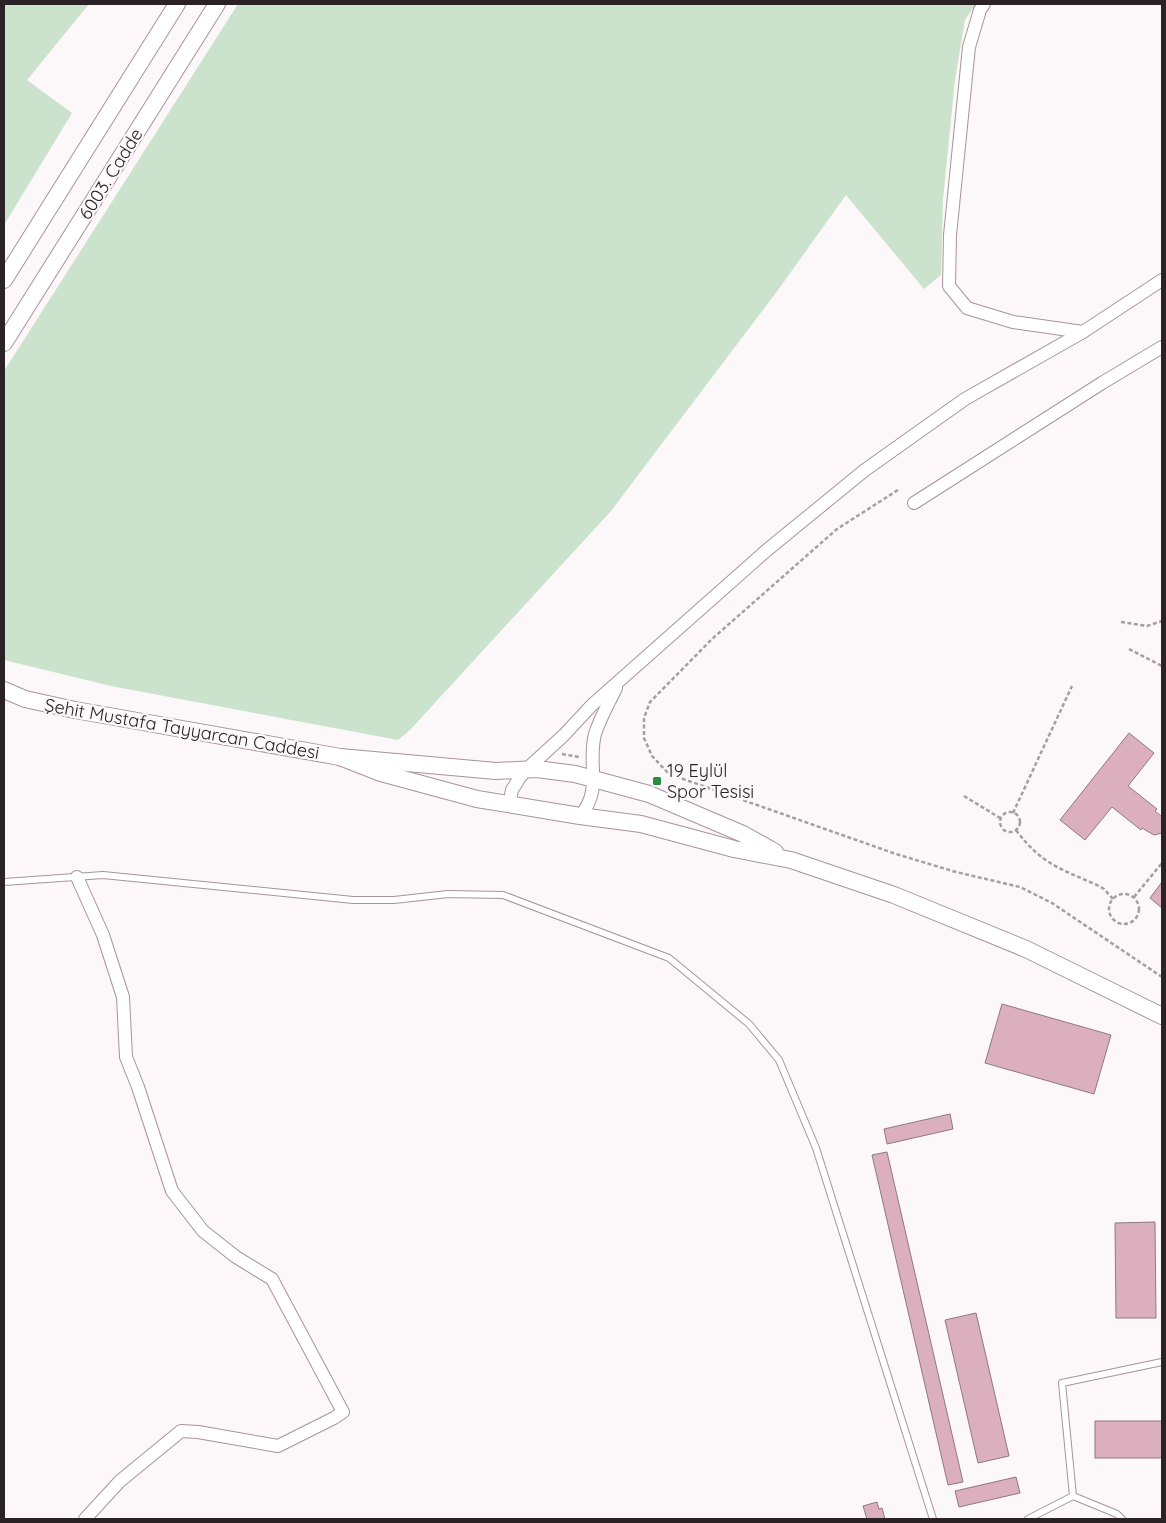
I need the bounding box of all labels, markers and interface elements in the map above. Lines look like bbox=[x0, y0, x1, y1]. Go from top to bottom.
street label: 6003. Cadde bbox=[73, 124, 148, 224]
street label: Şehit Mustafa Tayyarcan Caddesi bbox=[43, 693, 321, 764]
place label: 19 Eylül Spor Tesisi bbox=[667, 759, 754, 803]
marker: 19 Eylül Spor Tesisi bbox=[651, 775, 663, 787]

